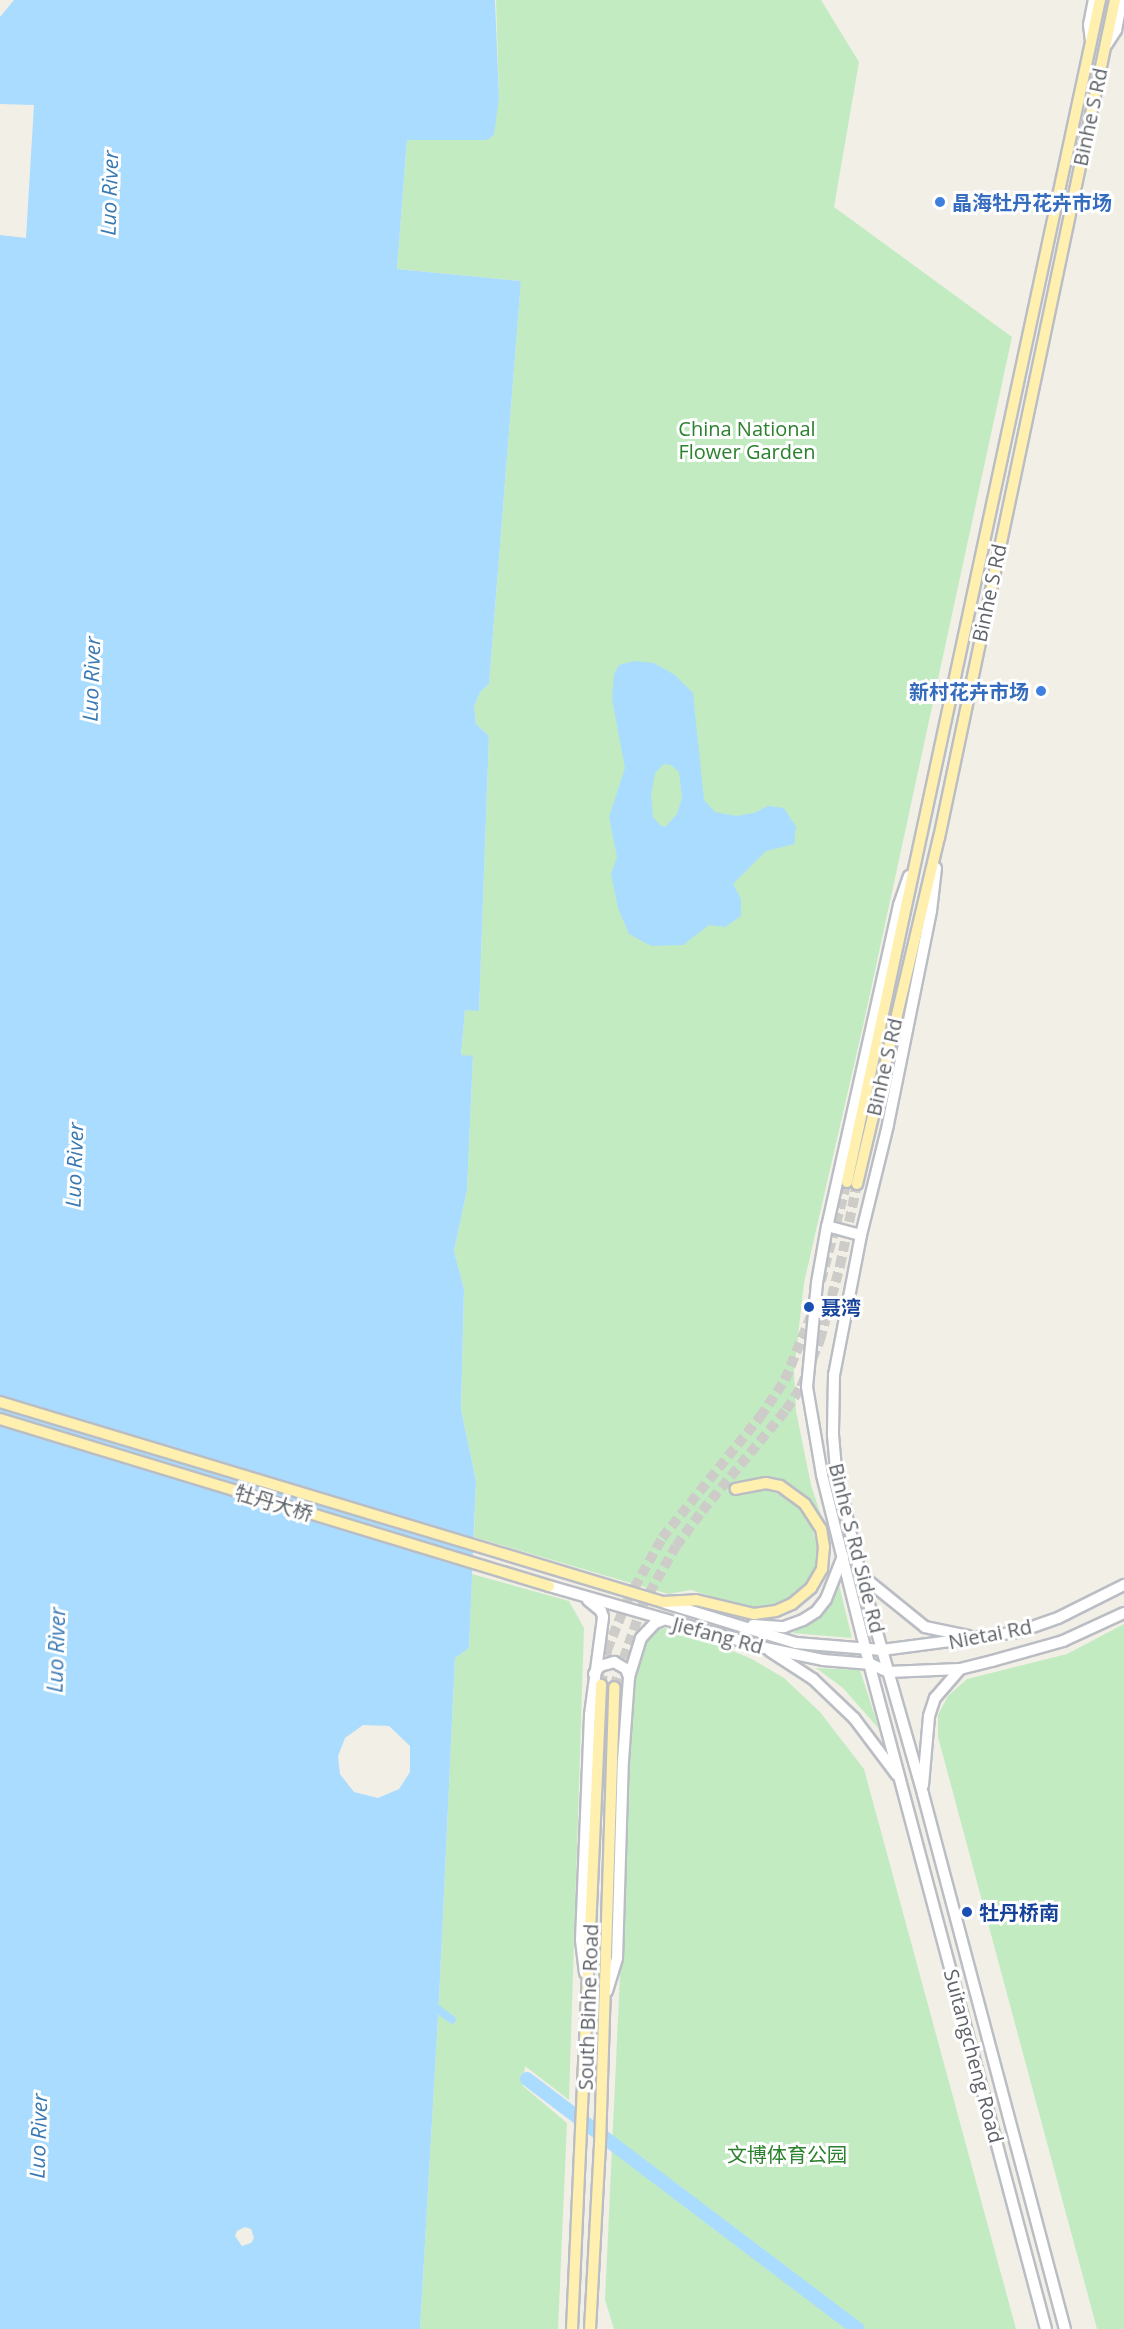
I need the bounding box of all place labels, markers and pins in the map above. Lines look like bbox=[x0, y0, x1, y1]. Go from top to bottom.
place label: 晶海牡丹花卉市场 bbox=[952, 190, 1112, 214]
marker: 晶海牡丹花卉市场 bbox=[933, 195, 947, 209]
place label: 新村花卉市场 bbox=[909, 679, 1029, 703]
marker: 新村花卉市场 bbox=[1034, 684, 1048, 698]
place label: 聂湾 bbox=[821, 1295, 861, 1319]
marker: 聂湾 bbox=[802, 1300, 816, 1314]
place label: 牡丹桥南 bbox=[979, 1900, 1059, 1924]
marker: 牡丹桥南 bbox=[960, 1905, 974, 1919]

